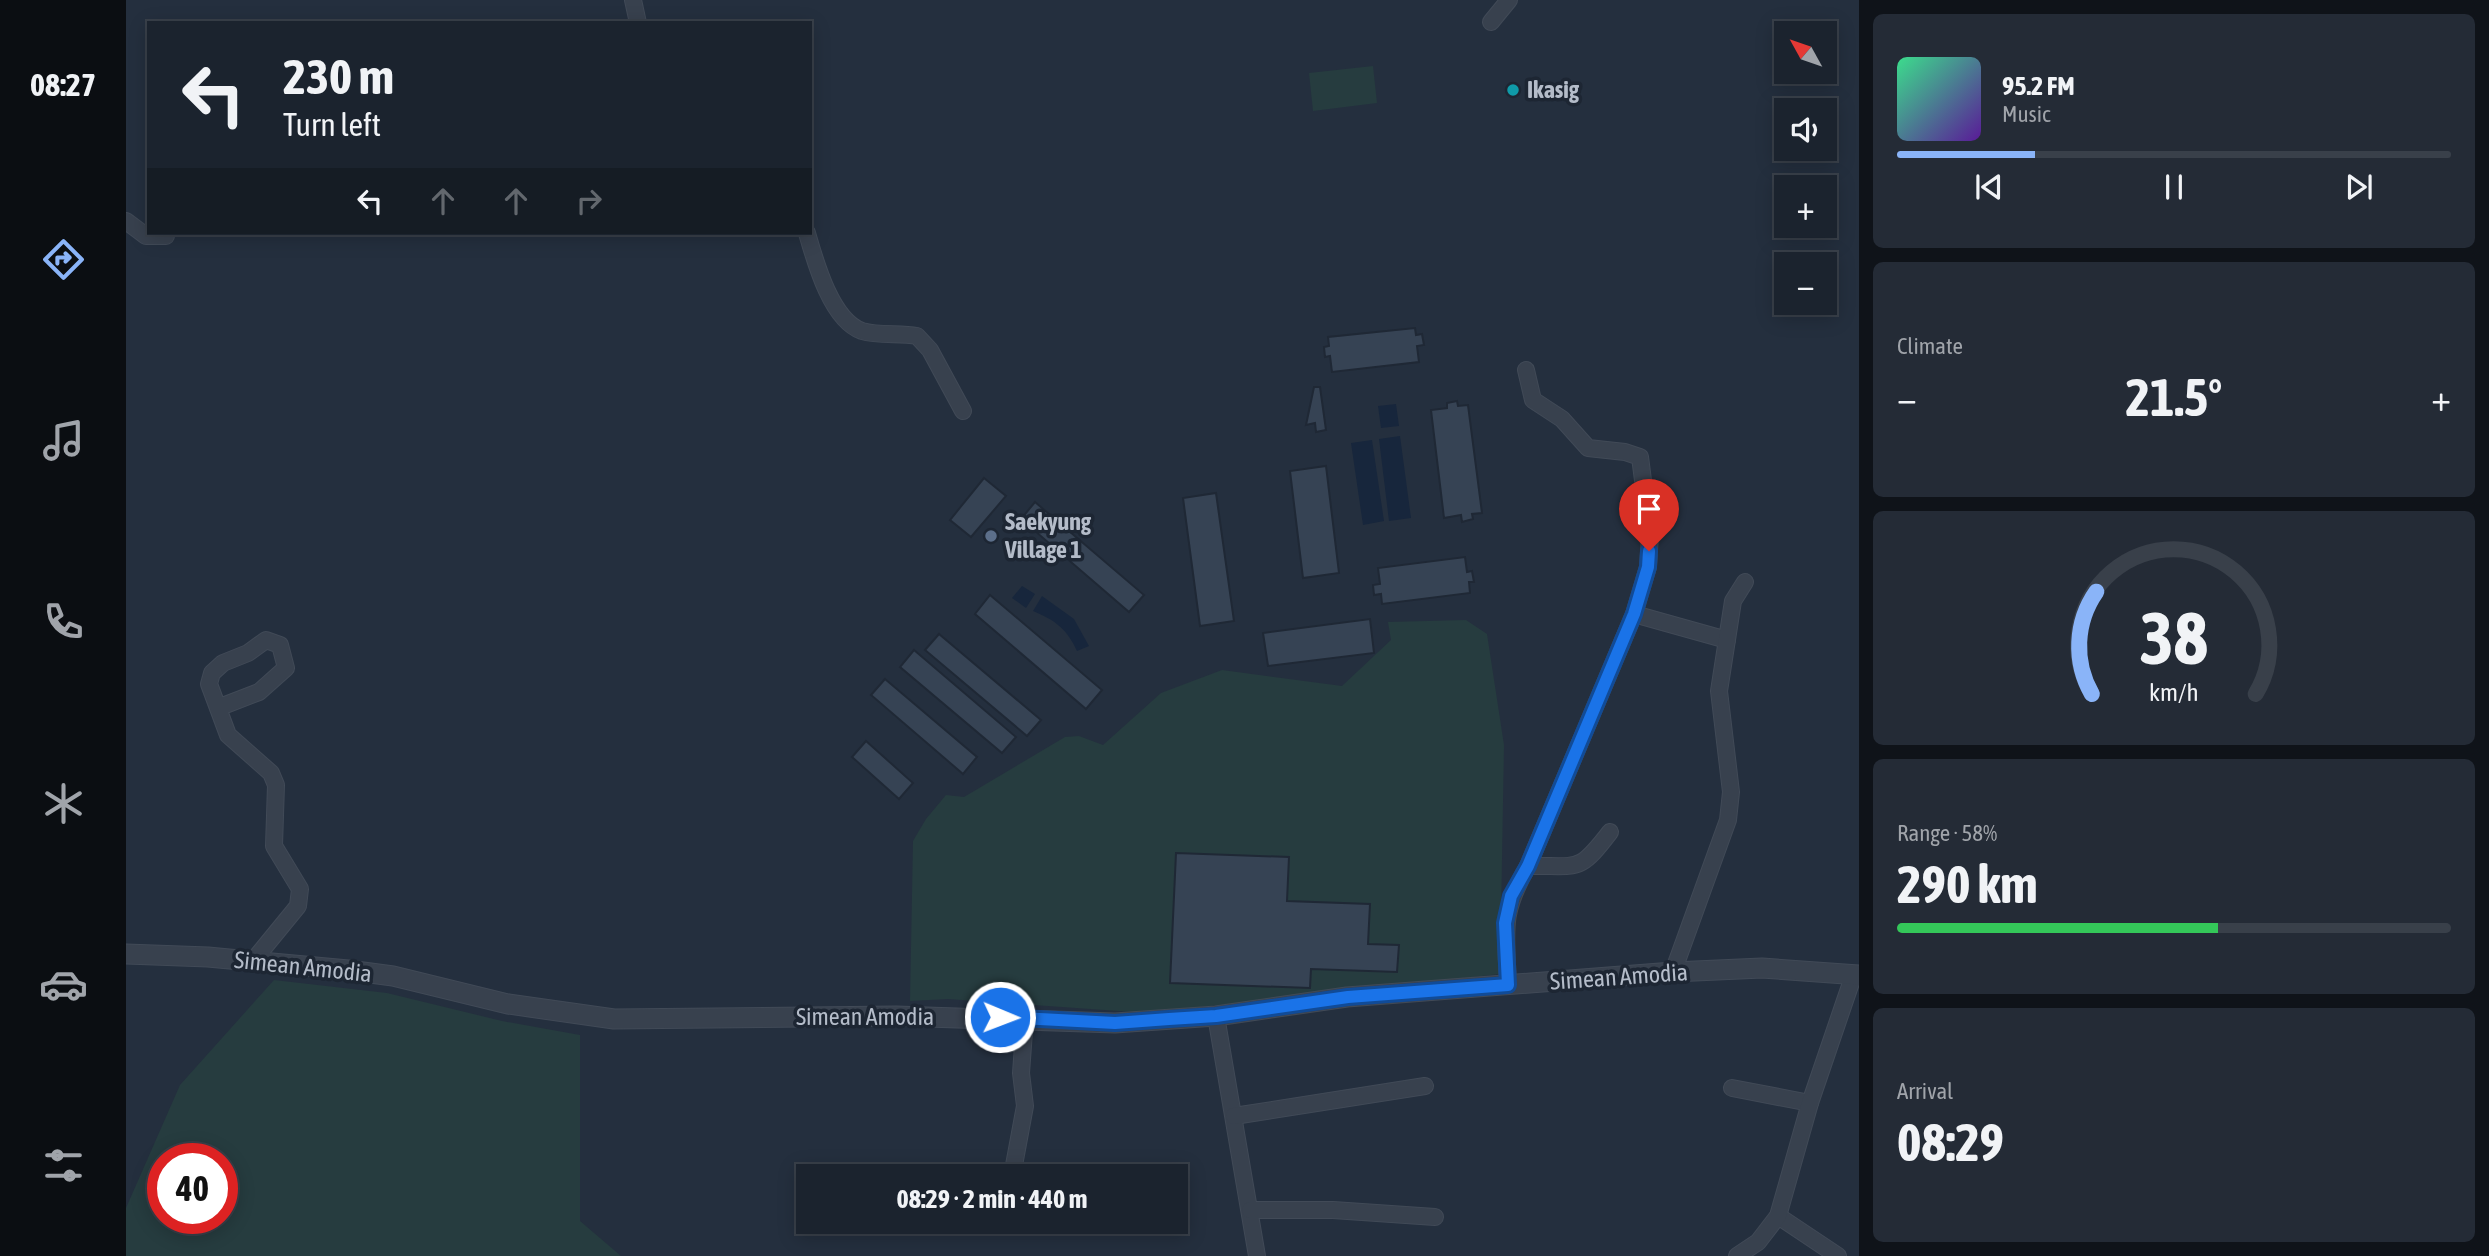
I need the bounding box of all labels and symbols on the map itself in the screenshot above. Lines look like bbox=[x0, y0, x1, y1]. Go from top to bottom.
north arrow bbox=[1774, 21, 1838, 84]
place label: Ikasig bbox=[1527, 76, 1580, 103]
marker: Ikasig bbox=[1505, 82, 1521, 98]
pin bbox=[1619, 479, 1679, 551]
place label: Saekyung Village 1 bbox=[1004, 508, 1092, 563]
marker: Saekyung Village 1 bbox=[983, 528, 999, 544]
street label: Simean Amodia bbox=[233, 946, 373, 987]
street label: Simean Amodia bbox=[1549, 958, 1689, 995]
position arrow bbox=[963, 980, 1037, 1054]
street label: Simean Amodia bbox=[796, 1003, 934, 1030]
speed limit sign: 40 bbox=[147, 1143, 238, 1234]

